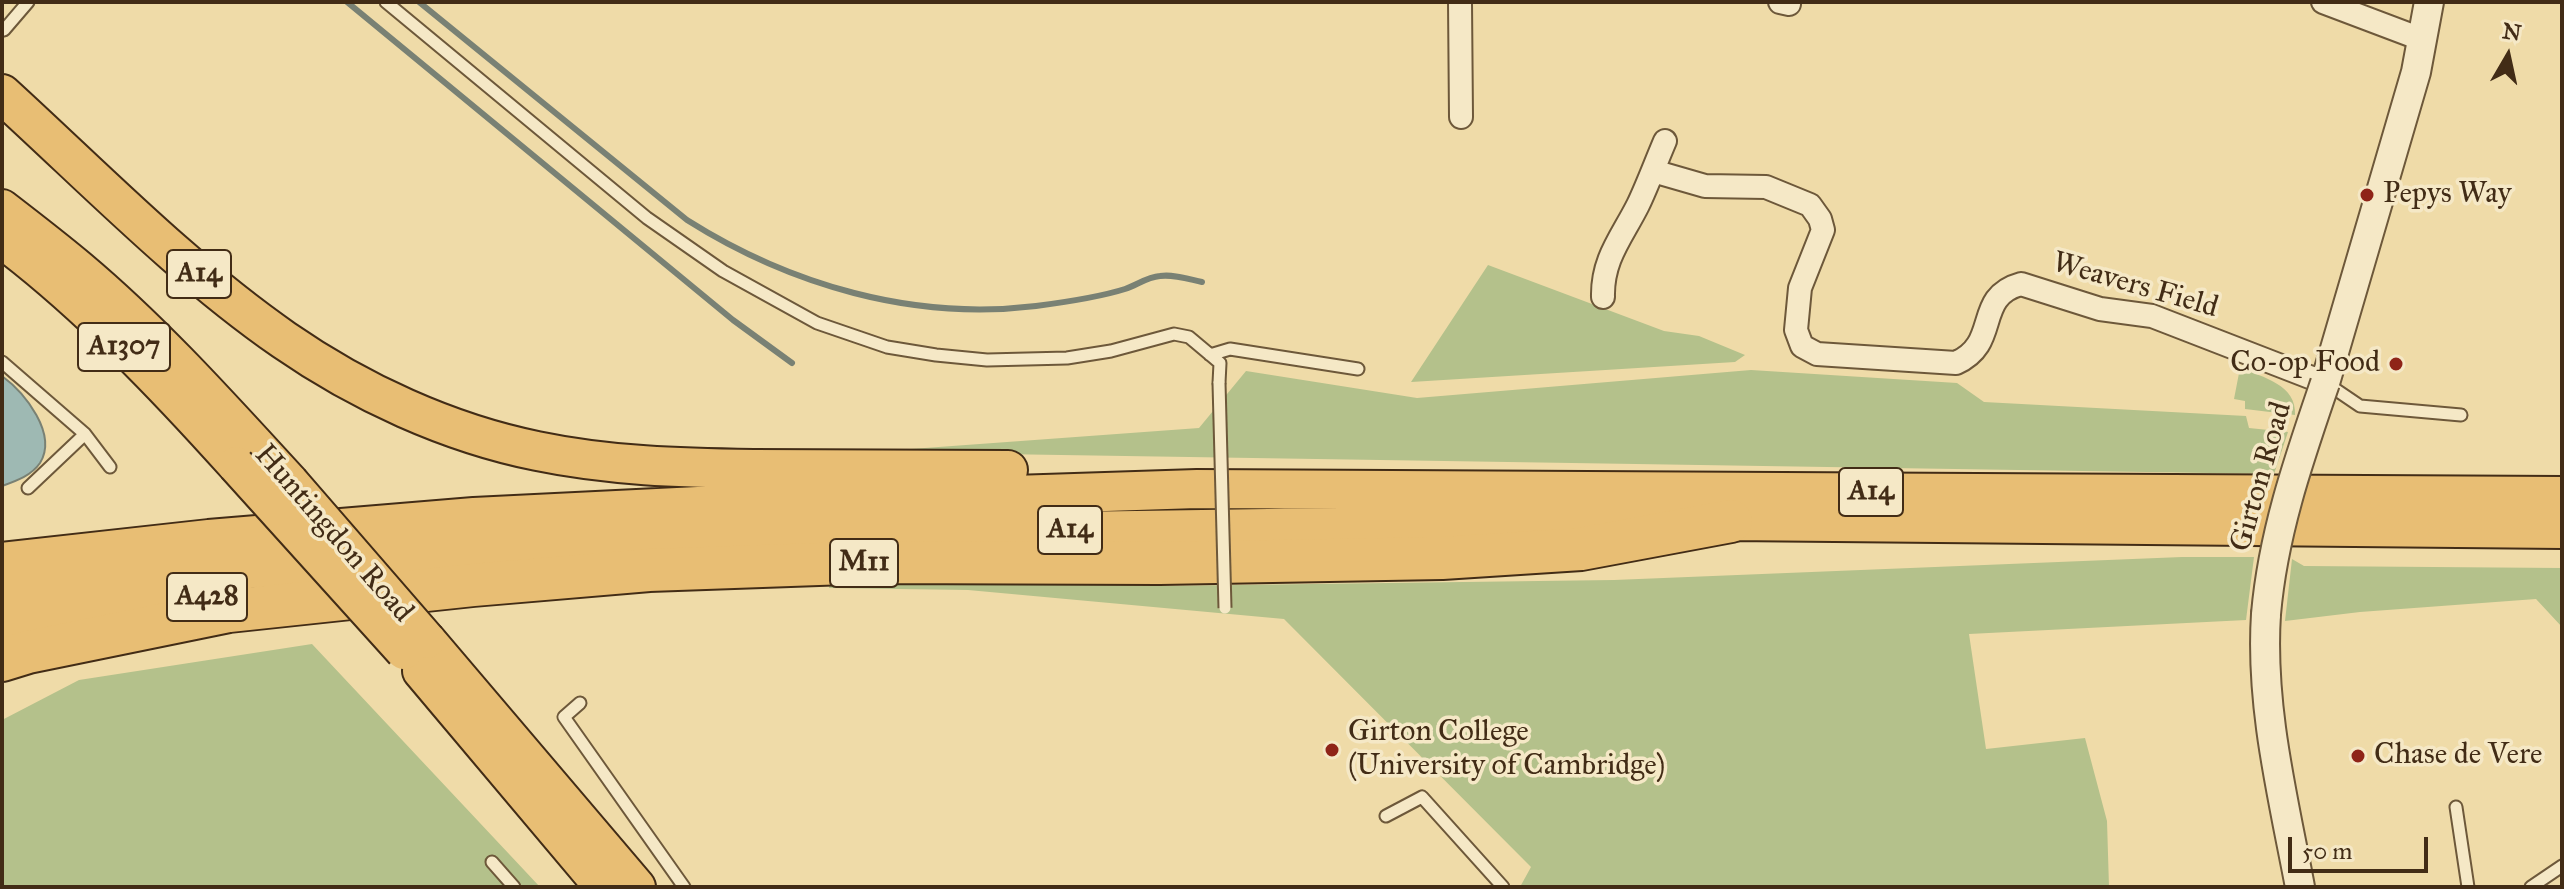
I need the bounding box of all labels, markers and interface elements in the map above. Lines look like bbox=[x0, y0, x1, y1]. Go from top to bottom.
north arrow bbox=[2468, 16, 2548, 96]
text: N bbox=[2500, 17, 2523, 47]
place label: Pepys Way bbox=[2383, 177, 2512, 213]
marker: Pepys Way bbox=[2358, 186, 2376, 204]
street label: Weavers Field bbox=[2048, 245, 2222, 327]
road number: A14 bbox=[167, 250, 231, 298]
road number: A1307 bbox=[78, 323, 170, 371]
place label: Co-op Food bbox=[2230, 346, 2380, 382]
marker: Co-op Food bbox=[2387, 355, 2405, 373]
street label: Girton Road bbox=[2223, 398, 2301, 556]
street label: Huntingdon Road bbox=[246, 438, 420, 630]
road number: A14 bbox=[1839, 468, 1903, 516]
road number: A14 bbox=[1038, 506, 1102, 554]
road number: M11 bbox=[830, 539, 898, 587]
road number: A428 bbox=[167, 573, 247, 621]
place label: Girton College (University of Cambridge) bbox=[1348, 715, 1665, 786]
place label: Chase de Vere bbox=[2374, 738, 2542, 774]
marker: Girton College (University of Cambridge) bbox=[1323, 741, 1341, 759]
marker: Chase de Vere bbox=[2349, 747, 2367, 765]
scale bar bbox=[2292, 821, 2432, 871]
text: 50 m bbox=[2302, 836, 2352, 866]

